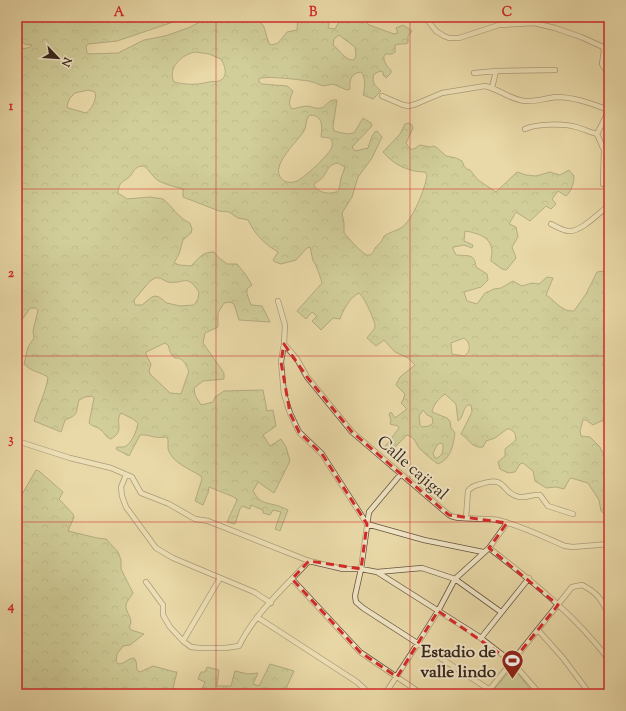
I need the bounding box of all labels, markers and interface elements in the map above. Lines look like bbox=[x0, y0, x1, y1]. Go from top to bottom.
text: A bbox=[114, 4, 125, 22]
text: B bbox=[309, 4, 318, 22]
text: C bbox=[502, 4, 512, 22]
north arrow bbox=[38, 38, 78, 78]
text: N bbox=[57, 54, 76, 69]
text: 1 bbox=[9, 98, 14, 116]
text: 2 bbox=[8, 265, 15, 283]
text: 3 bbox=[8, 431, 14, 449]
street label: Calle cajigal bbox=[371, 431, 453, 507]
text: 4 bbox=[7, 598, 15, 616]
place label: Estadio de valle lindo bbox=[420, 641, 496, 685]
sports icon: Estadio de valle lindo bbox=[499, 648, 525, 681]

